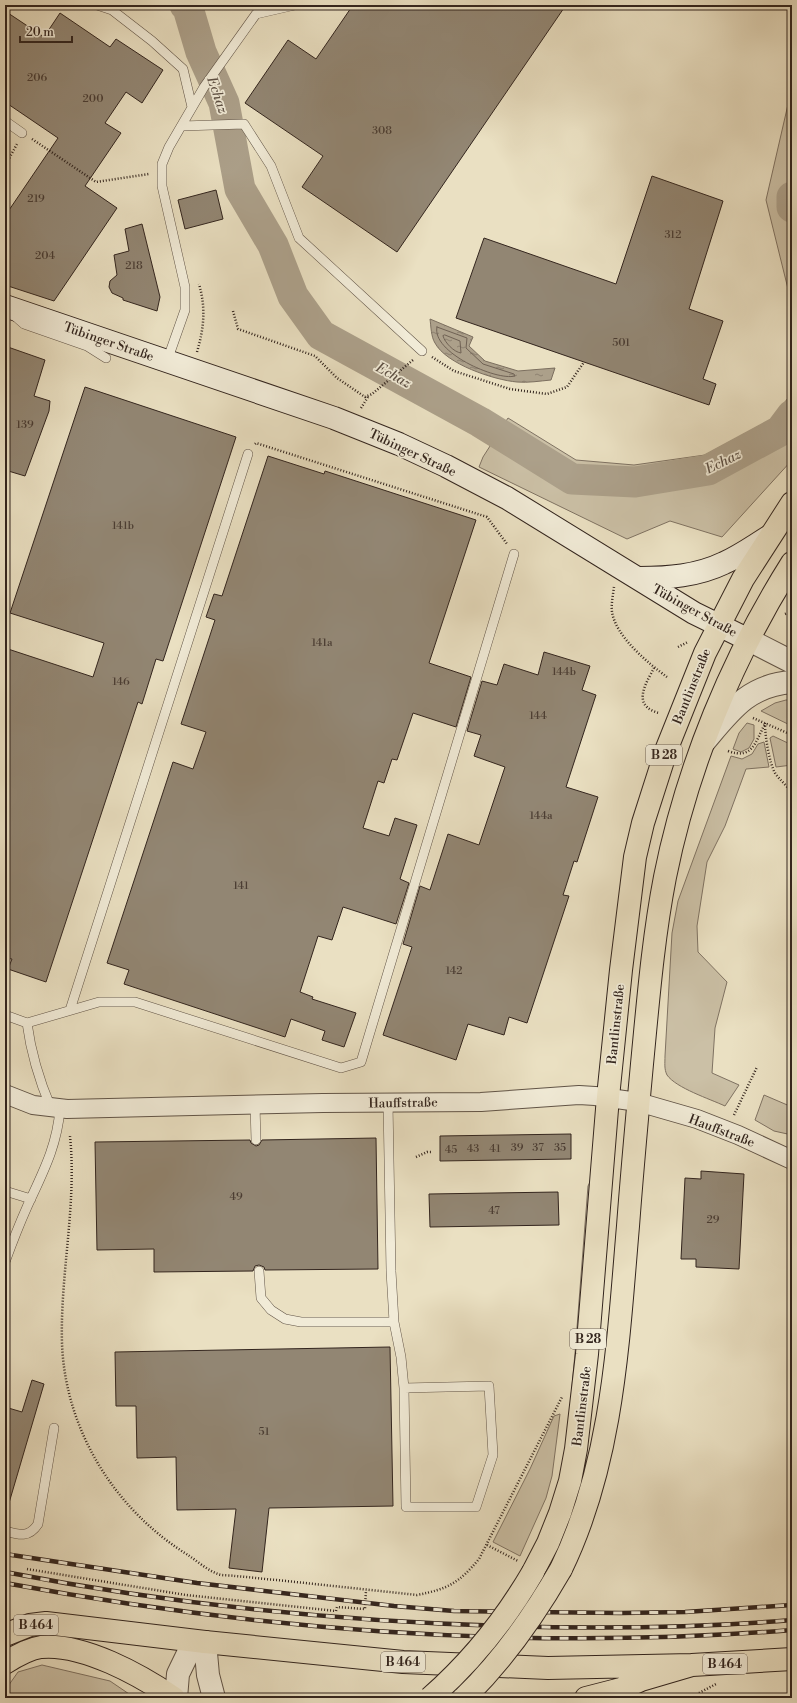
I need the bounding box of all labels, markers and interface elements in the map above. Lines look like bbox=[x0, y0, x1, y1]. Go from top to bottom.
scale bar bbox=[20, 18, 72, 44]
text: 20 m bbox=[26, 25, 54, 40]
house number: 206 bbox=[27, 71, 47, 85]
water label: Echaz bbox=[202, 74, 232, 116]
house number: 200 bbox=[83, 92, 103, 106]
house number: 308 bbox=[372, 124, 392, 138]
house number: 219 bbox=[27, 192, 45, 206]
house number: 312 bbox=[664, 228, 682, 242]
house number: 204 bbox=[35, 249, 56, 263]
house number: 218 bbox=[125, 259, 143, 273]
street label: Tübinger Straße bbox=[61, 319, 156, 365]
house number: 501 bbox=[612, 336, 630, 350]
water label: Echaz bbox=[372, 358, 415, 393]
house number: 139 bbox=[16, 418, 34, 432]
street label: Tübinger Straße bbox=[366, 426, 459, 480]
water label: Echaz bbox=[702, 445, 745, 479]
house number: 141b bbox=[112, 519, 134, 533]
street label: Tübinger Straße bbox=[649, 581, 740, 641]
house number: 141a bbox=[311, 636, 333, 650]
street label: Bantlinstraße bbox=[669, 646, 715, 728]
house number: 144b bbox=[552, 665, 576, 679]
house number: 146 bbox=[112, 675, 130, 689]
house number: 144 bbox=[529, 709, 547, 723]
road number: B 28 bbox=[646, 745, 682, 765]
house number: 144a bbox=[529, 809, 553, 823]
house number: 141 bbox=[233, 879, 249, 893]
house number: 142 bbox=[445, 964, 463, 978]
street label: Bantlinstraße bbox=[604, 983, 628, 1066]
street label: Hauffstraße bbox=[368, 1094, 438, 1112]
street label: Hauffstraße bbox=[686, 1111, 757, 1151]
house number: 39 bbox=[511, 1141, 524, 1155]
house number: 37 bbox=[532, 1141, 544, 1155]
house number: 35 bbox=[554, 1141, 566, 1155]
house number: 43 bbox=[467, 1142, 479, 1156]
house number: 41 bbox=[489, 1142, 501, 1156]
house number: 45 bbox=[445, 1143, 457, 1157]
house number: 49 bbox=[229, 1190, 243, 1204]
house number: 47 bbox=[488, 1204, 500, 1218]
house number: 29 bbox=[707, 1213, 720, 1227]
road number: B 28 bbox=[570, 1329, 606, 1349]
street label: Bantlinstraße bbox=[569, 1365, 595, 1448]
house number: 51 bbox=[259, 1425, 270, 1439]
road number: B 464 bbox=[14, 1615, 58, 1635]
road number: B 464 bbox=[381, 1652, 425, 1672]
road number: B 464 bbox=[703, 1654, 747, 1674]

